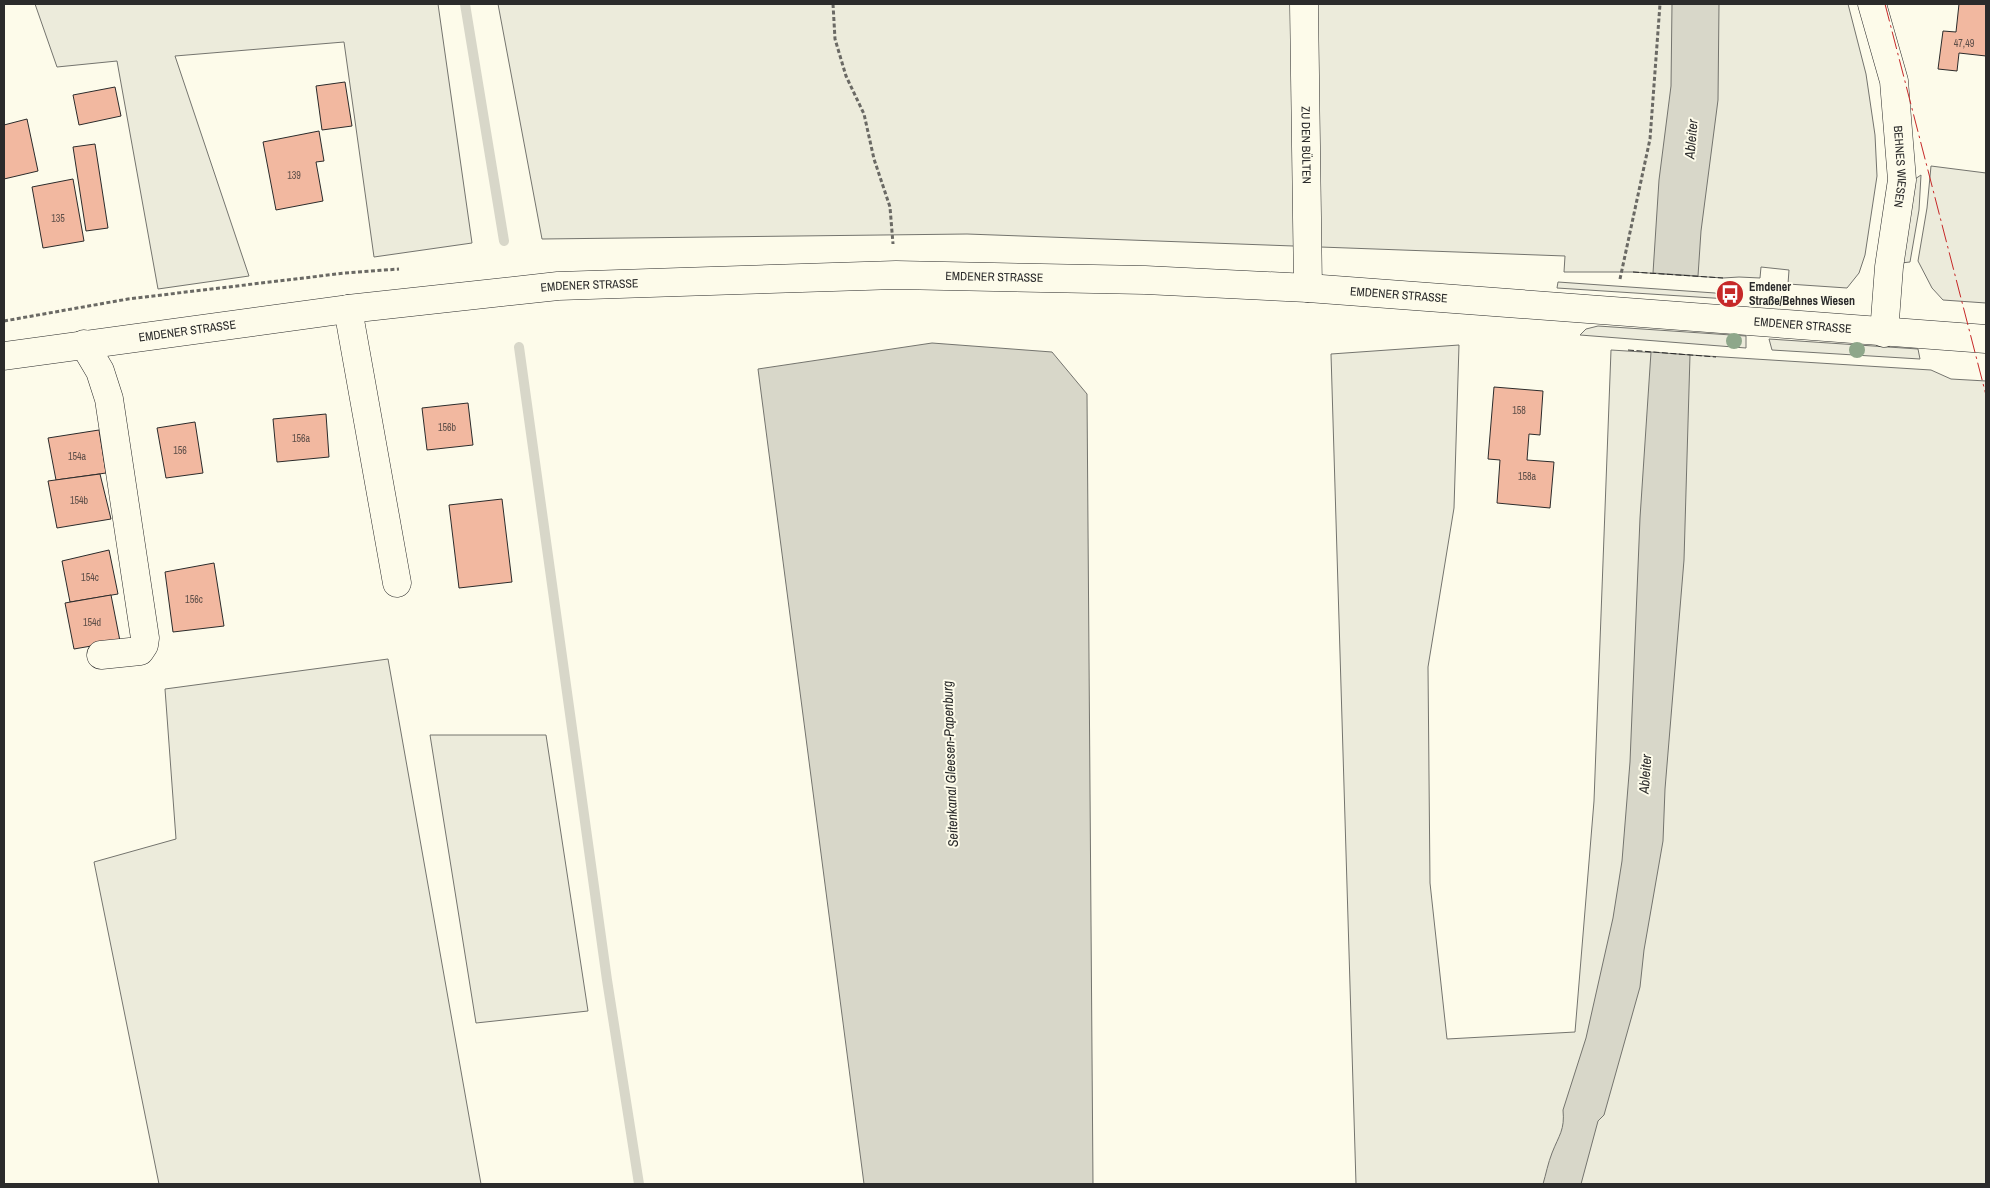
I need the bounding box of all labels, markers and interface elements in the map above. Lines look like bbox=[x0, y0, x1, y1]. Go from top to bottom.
house number: 47,49 bbox=[1954, 37, 1975, 50]
street label: ZU DEN BÜLTEN bbox=[1297, 106, 1315, 184]
water label: Ableiter bbox=[1680, 117, 1702, 160]
street label: BEHNES WIESEN bbox=[1890, 125, 1910, 209]
house number: 139 bbox=[287, 169, 301, 182]
house number: 135 bbox=[51, 212, 65, 225]
street label: EMDENER STRASSE bbox=[945, 268, 1044, 286]
street label: EMDENER STRASSE bbox=[540, 275, 639, 296]
bus stop icon: Emdener Straße/Behnes Wiesen bbox=[1715, 279, 1745, 309]
place label: Emdener Straße/Behnes Wiesen bbox=[1749, 279, 1855, 309]
street label: EMDENER STRASSE bbox=[1349, 283, 1448, 306]
street label: EMDENER STRASSE bbox=[1753, 314, 1852, 337]
street label: EMDENER STRASSE bbox=[138, 316, 237, 346]
house number: 158 bbox=[1512, 404, 1526, 417]
house number: 156b bbox=[438, 421, 457, 434]
house number: 156a bbox=[292, 432, 311, 445]
house number: 156 bbox=[173, 444, 187, 457]
house number: 154a bbox=[68, 450, 87, 463]
house number: 158a bbox=[1518, 470, 1537, 483]
house number: 154b bbox=[70, 494, 89, 507]
house number: 154c bbox=[81, 571, 99, 584]
house number: 156c bbox=[185, 593, 203, 606]
house number: 154d bbox=[83, 616, 101, 629]
water label: Seitenkanal Gleesen-Papenburg bbox=[938, 680, 962, 848]
water label: Ableiter bbox=[1635, 752, 1655, 795]

